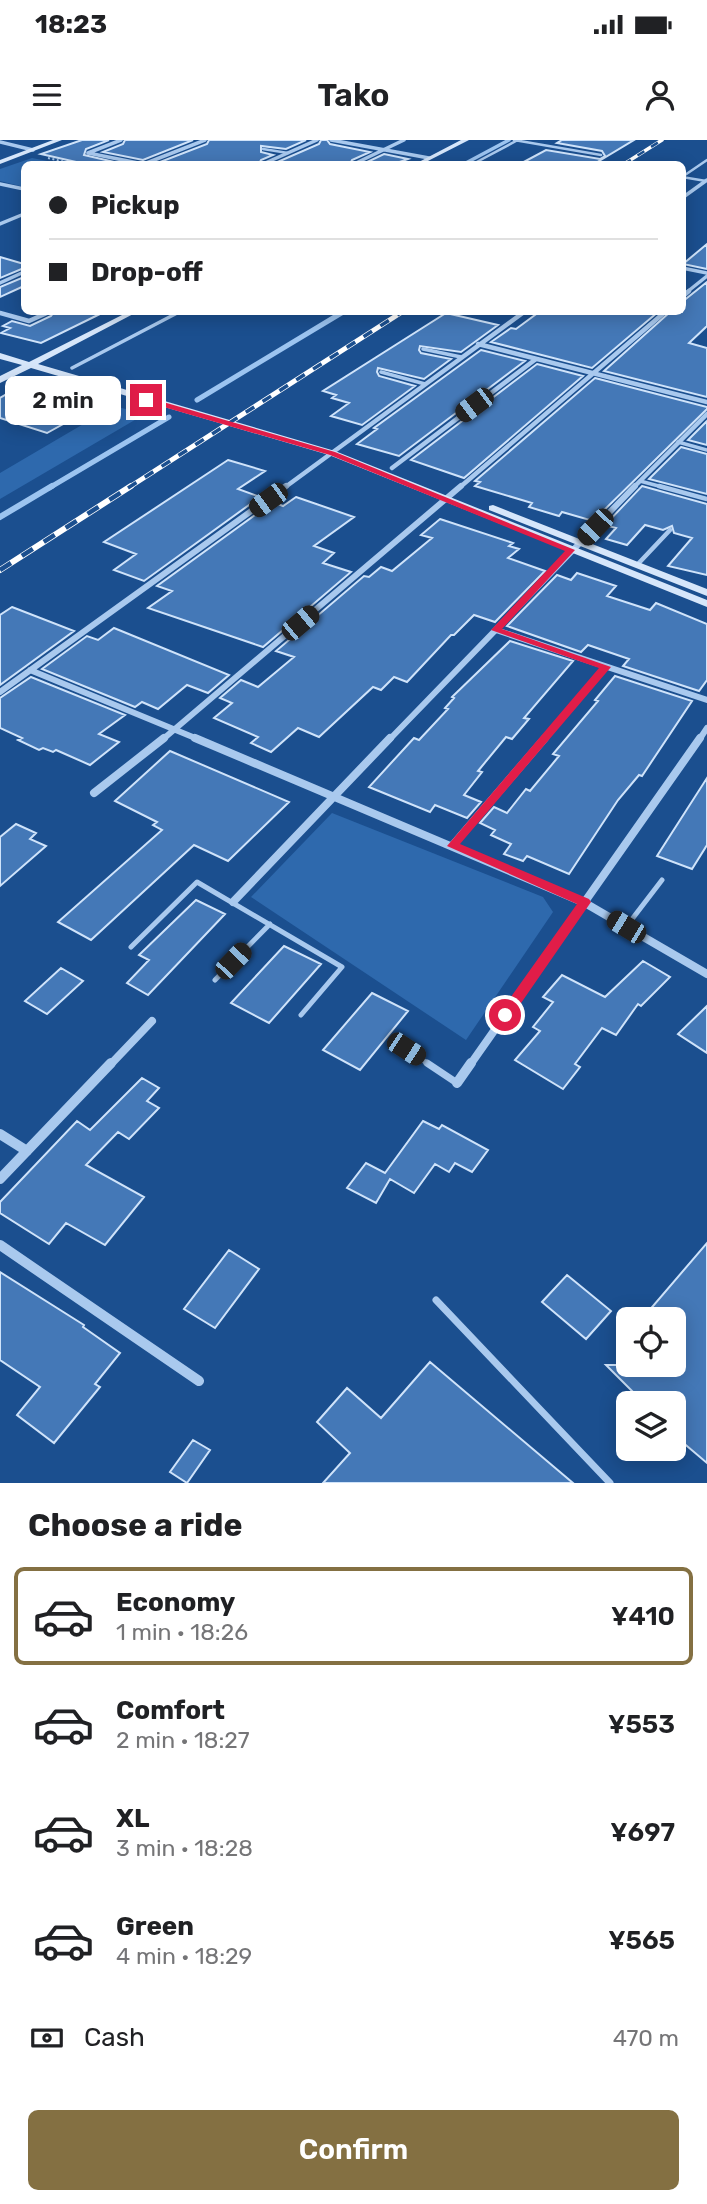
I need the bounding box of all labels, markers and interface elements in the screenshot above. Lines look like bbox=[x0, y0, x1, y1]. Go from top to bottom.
text: 18:23 bbox=[35, 9, 107, 40]
icon: menu bbox=[28, 76, 66, 114]
text: Tako bbox=[317, 76, 390, 114]
icon: person bbox=[641, 76, 679, 114]
text: Pickup bbox=[91, 190, 180, 221]
text: Drop-off bbox=[91, 257, 203, 288]
callout: 2 min bbox=[6, 376, 122, 424]
route end bbox=[130, 384, 162, 416]
car bbox=[451, 384, 498, 426]
text: 2 min bbox=[32, 386, 94, 414]
car bbox=[245, 479, 292, 521]
car bbox=[573, 505, 618, 549]
car bbox=[278, 601, 323, 645]
car bbox=[603, 907, 650, 947]
car bbox=[211, 939, 256, 983]
route start bbox=[489, 999, 521, 1031]
car bbox=[383, 1029, 430, 1069]
map controls bbox=[616, 1307, 686, 1461]
button: locate bbox=[616, 1307, 686, 1377]
button: layers bbox=[616, 1391, 686, 1461]
text: Choose a ride bbox=[28, 1506, 242, 1544]
icon: car bbox=[32, 1585, 95, 1648]
text: Economy bbox=[116, 1587, 235, 1618]
text: ¥410 bbox=[611, 1601, 675, 1632]
text: 1 min · 18:26 bbox=[116, 1618, 248, 1646]
icon: car bbox=[32, 1693, 95, 1756]
text: Comfort bbox=[116, 1695, 225, 1726]
text: ¥553 bbox=[608, 1709, 675, 1740]
text: 2 min · 18:27 bbox=[116, 1726, 250, 1754]
icon: car bbox=[32, 1801, 95, 1864]
text: XL bbox=[116, 1803, 149, 1834]
text: ¥697 bbox=[610, 1817, 675, 1848]
text: 3 min · 18:28 bbox=[116, 1834, 253, 1862]
icon: car bbox=[32, 1909, 95, 1972]
text: Green bbox=[116, 1911, 194, 1942]
text: ¥565 bbox=[608, 1925, 675, 1956]
text: 4 min · 18:29 bbox=[116, 1942, 252, 1970]
icon: cash bbox=[28, 2019, 66, 2057]
text: Cash bbox=[84, 2022, 145, 2053]
text: 470 m bbox=[613, 2024, 679, 2052]
button: Confirm bbox=[28, 2110, 679, 2190]

